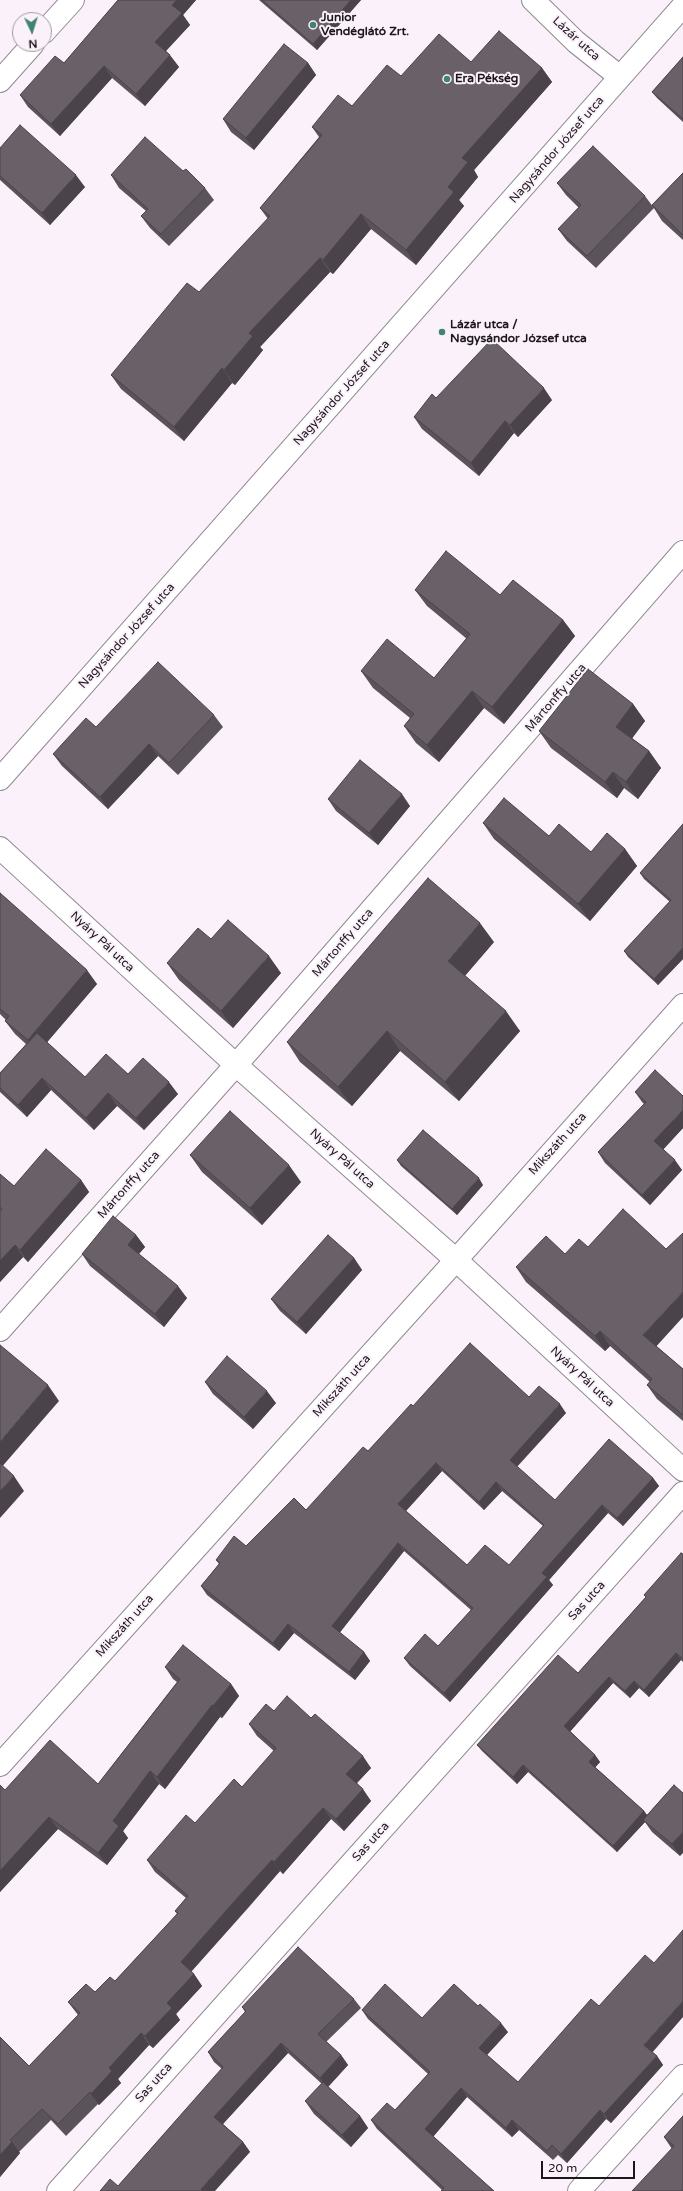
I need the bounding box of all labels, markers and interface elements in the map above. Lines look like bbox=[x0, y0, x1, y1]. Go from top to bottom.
place label: Junior Vendéglátó Zrt. bbox=[321, 11, 409, 39]
north arrow bbox=[12, 12, 52, 52]
street label: Lázár utca bbox=[549, 14, 603, 64]
marker: Junior Vendéglátó Zrt. bbox=[308, 20, 318, 30]
text: N bbox=[28, 37, 38, 50]
place label: Era Pékség bbox=[455, 72, 518, 86]
marker: Era Pékség bbox=[442, 74, 452, 84]
street label: Nagysándor József utca bbox=[507, 94, 607, 206]
place label: Lázár utca / Nagysándor József utca bbox=[450, 318, 587, 346]
marker: Lázár utca / Nagysándor József utca bbox=[437, 327, 447, 337]
street label: Nagysándor József utca bbox=[291, 337, 393, 449]
street label: Nagysándor József utca bbox=[76, 580, 178, 692]
street label: Mártonffy utca bbox=[522, 661, 590, 735]
street label: Mártonffy utca bbox=[309, 906, 377, 980]
street label: Nyáry Pál utca bbox=[67, 909, 137, 975]
street label: Mikszáth utca bbox=[526, 1110, 590, 1178]
street label: Nyáry Pál utca bbox=[307, 1126, 377, 1192]
street label: Mártonffy utca bbox=[95, 1148, 163, 1222]
street label: Nyáry Pál utca bbox=[547, 1344, 617, 1410]
street label: Mikszáth utca bbox=[310, 1352, 374, 1420]
street label: Sas utca bbox=[566, 1578, 608, 1624]
street label: Mikszáth utca bbox=[93, 1592, 157, 1660]
street label: Sas utca bbox=[350, 1819, 392, 1865]
street label: Sas utca bbox=[133, 2060, 175, 2106]
scale bar bbox=[543, 2153, 637, 2179]
text: 20 m bbox=[548, 2161, 577, 2175]

